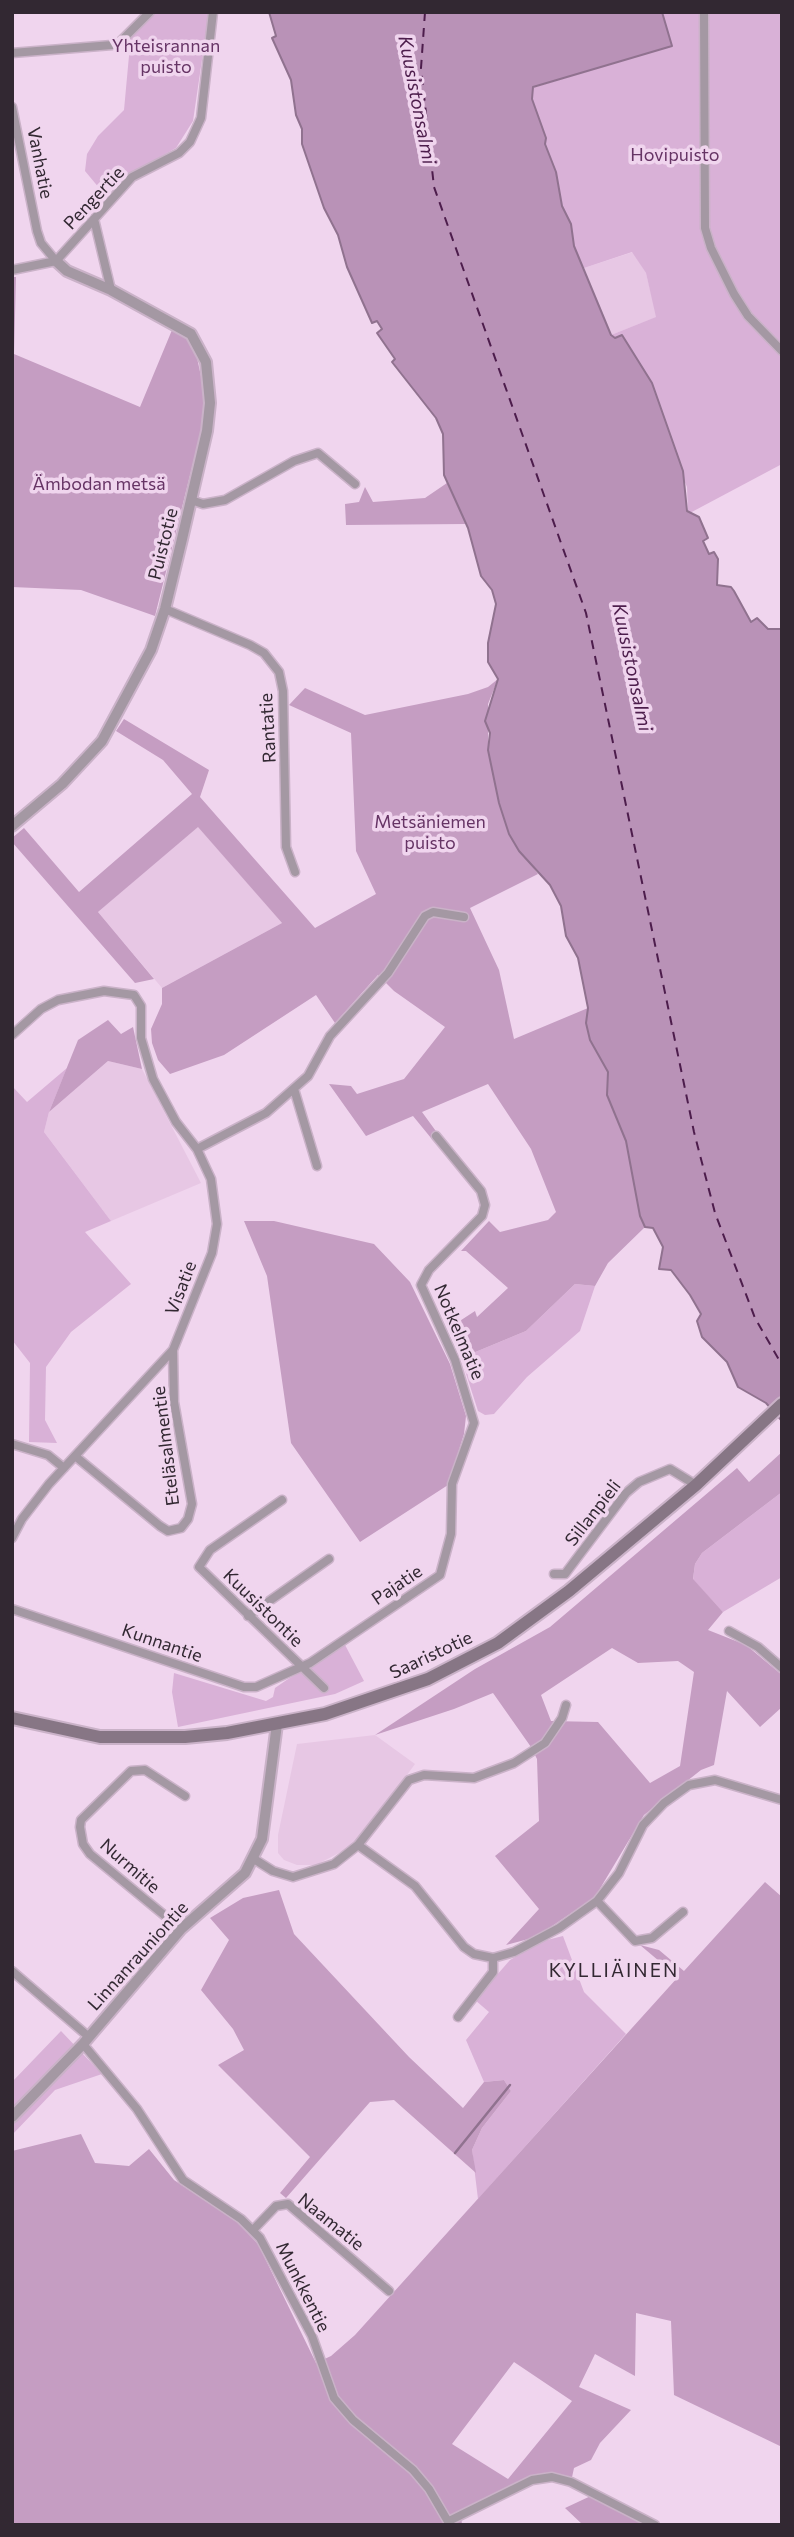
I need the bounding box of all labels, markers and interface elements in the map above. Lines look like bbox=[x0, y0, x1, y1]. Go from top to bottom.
water label: Kuusistonsalmi bbox=[393, 34, 441, 166]
park label: Yhteisrannan puisto bbox=[112, 35, 220, 78]
street label: Vanhatie bbox=[22, 125, 58, 201]
park label: Hovipuisto bbox=[630, 144, 720, 166]
street label: Pengertie bbox=[59, 162, 129, 234]
park label: Ämbodan metsä bbox=[32, 473, 166, 495]
street label: Puistotie bbox=[144, 506, 182, 582]
water label: Kuusistonsalmi bbox=[607, 601, 657, 733]
street label: Rantatie bbox=[255, 692, 281, 764]
park label: Metsäniemen puisto bbox=[374, 811, 486, 854]
street label: Visatie bbox=[161, 1258, 201, 1318]
street label: Notkelmatie bbox=[429, 1281, 489, 1383]
street label: Eteläsalmentie bbox=[148, 1385, 184, 1507]
street label: Sillanpieli bbox=[560, 1476, 626, 1550]
street label: Pajatie bbox=[368, 1560, 426, 1610]
street label: Kuusistontie bbox=[219, 1565, 307, 1651]
street label: Kunnantie bbox=[119, 1619, 205, 1667]
street label: Saaristotie bbox=[386, 1626, 476, 1684]
street label: Nurmitie bbox=[96, 1834, 164, 1898]
street label: Linnanrauniontie bbox=[83, 1897, 193, 2015]
district label: KYLLIÄINEN bbox=[550, 1960, 678, 1982]
street label: Naamatie bbox=[293, 2189, 369, 2255]
street label: Munkkentie bbox=[271, 2238, 335, 2336]

